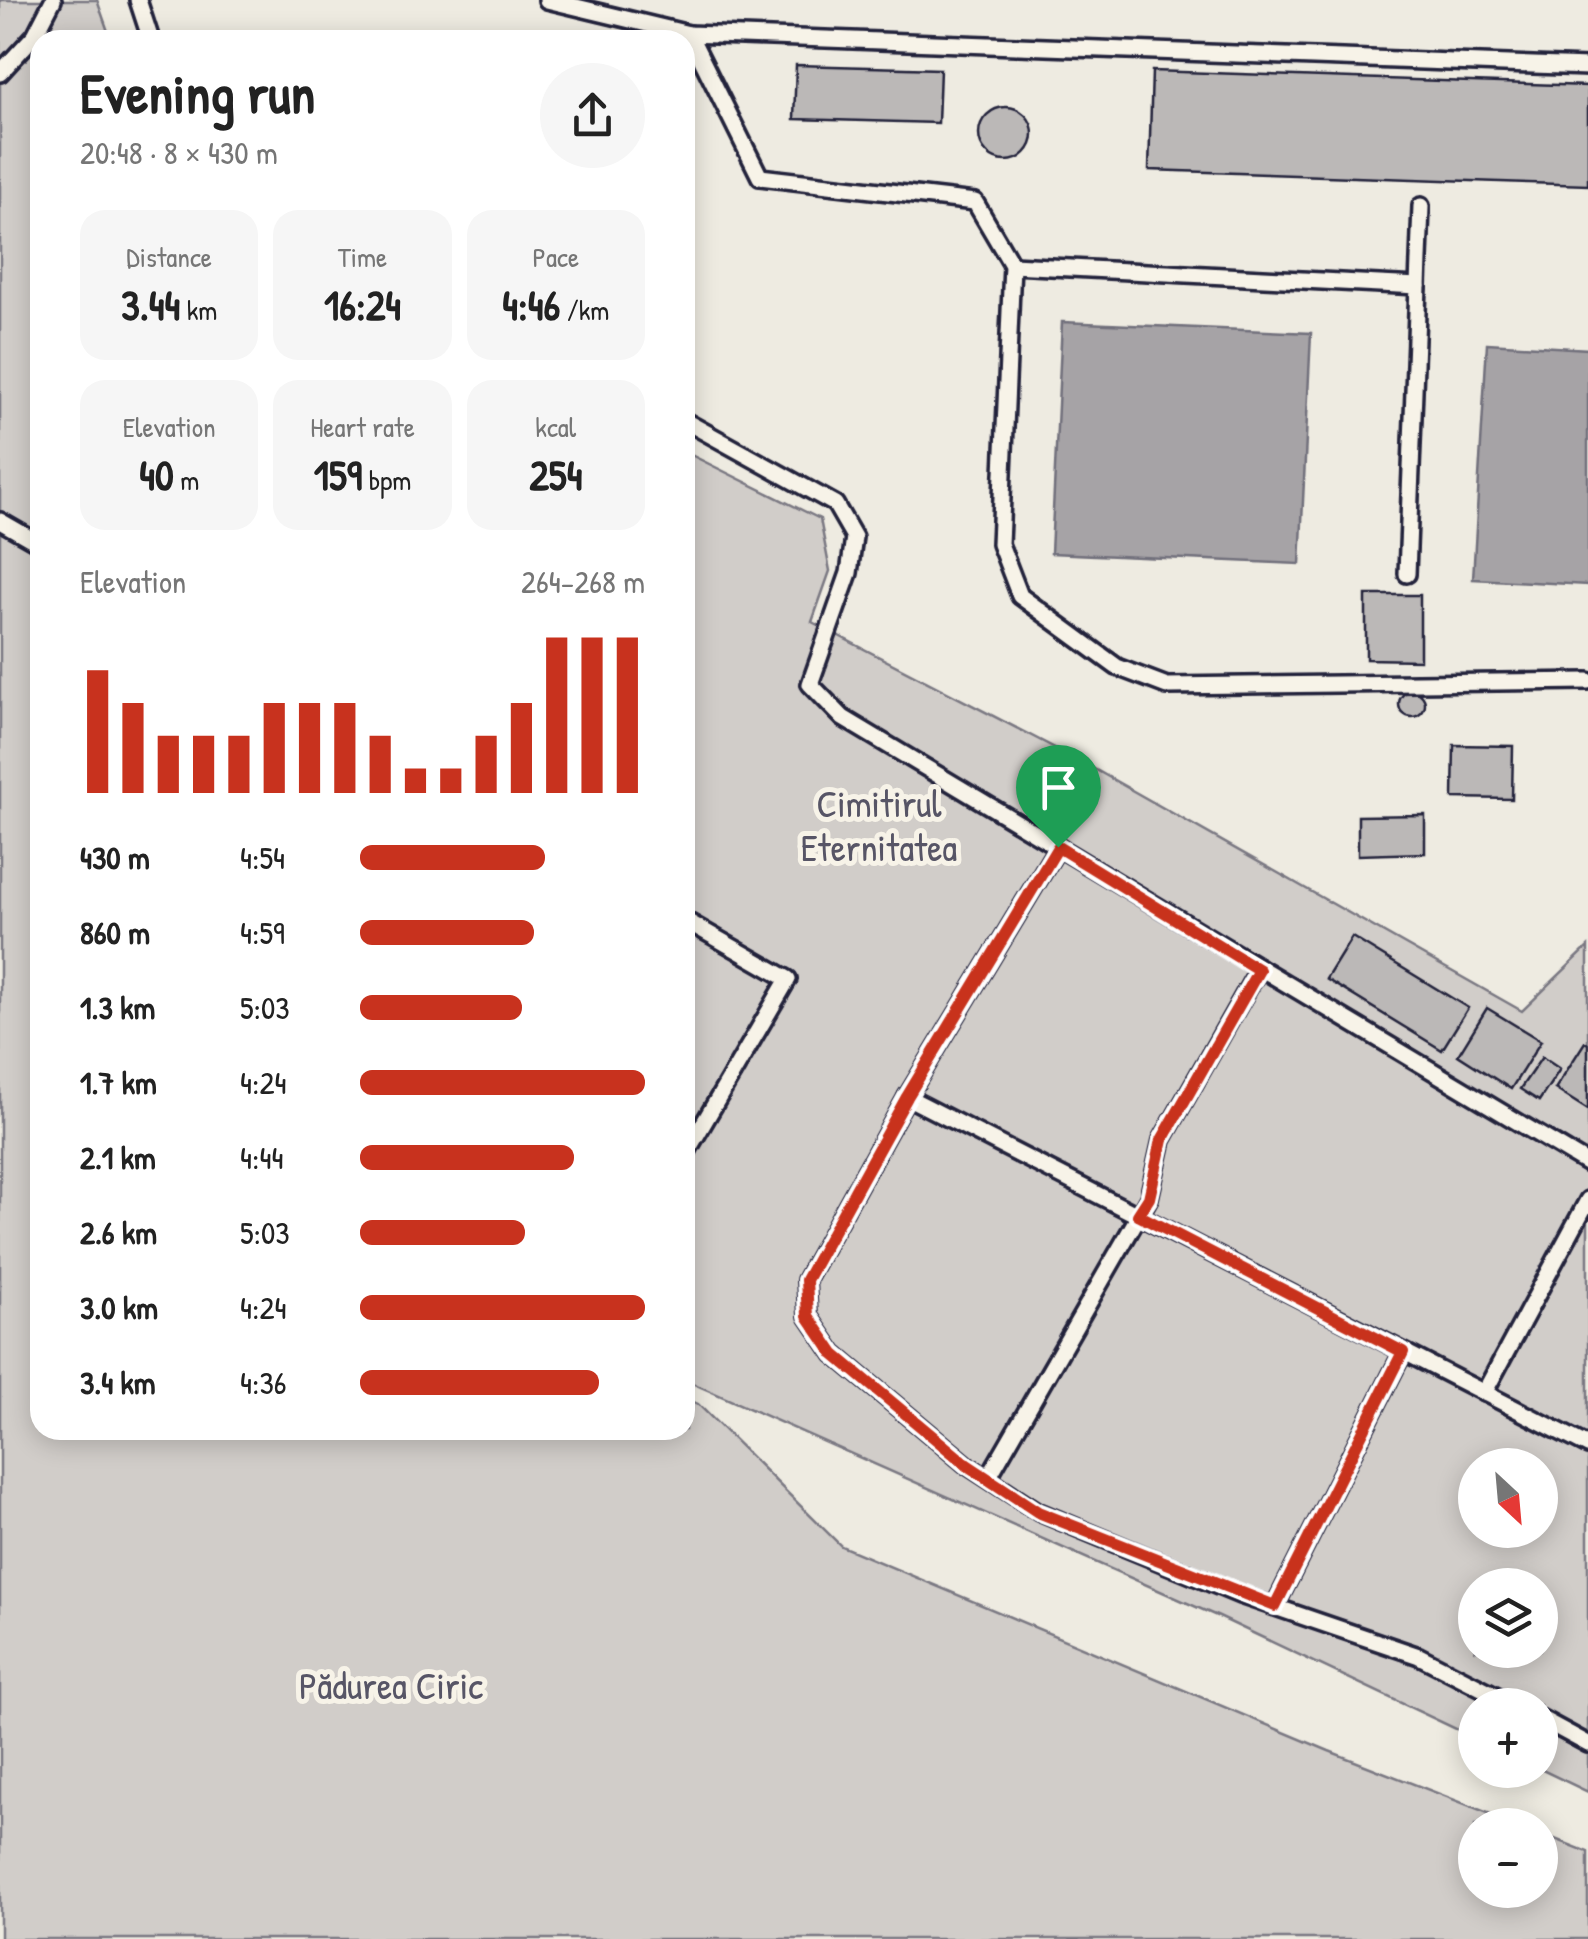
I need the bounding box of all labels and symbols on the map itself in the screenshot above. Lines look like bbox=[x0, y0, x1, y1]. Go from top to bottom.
pin bbox=[1016, 745, 1101, 848]
park label: Cimitirul Eternitatea bbox=[801, 777, 957, 873]
north arrow bbox=[1458, 1448, 1558, 1548]
park label: Pădurea Ciric bbox=[299, 1659, 483, 1711]

